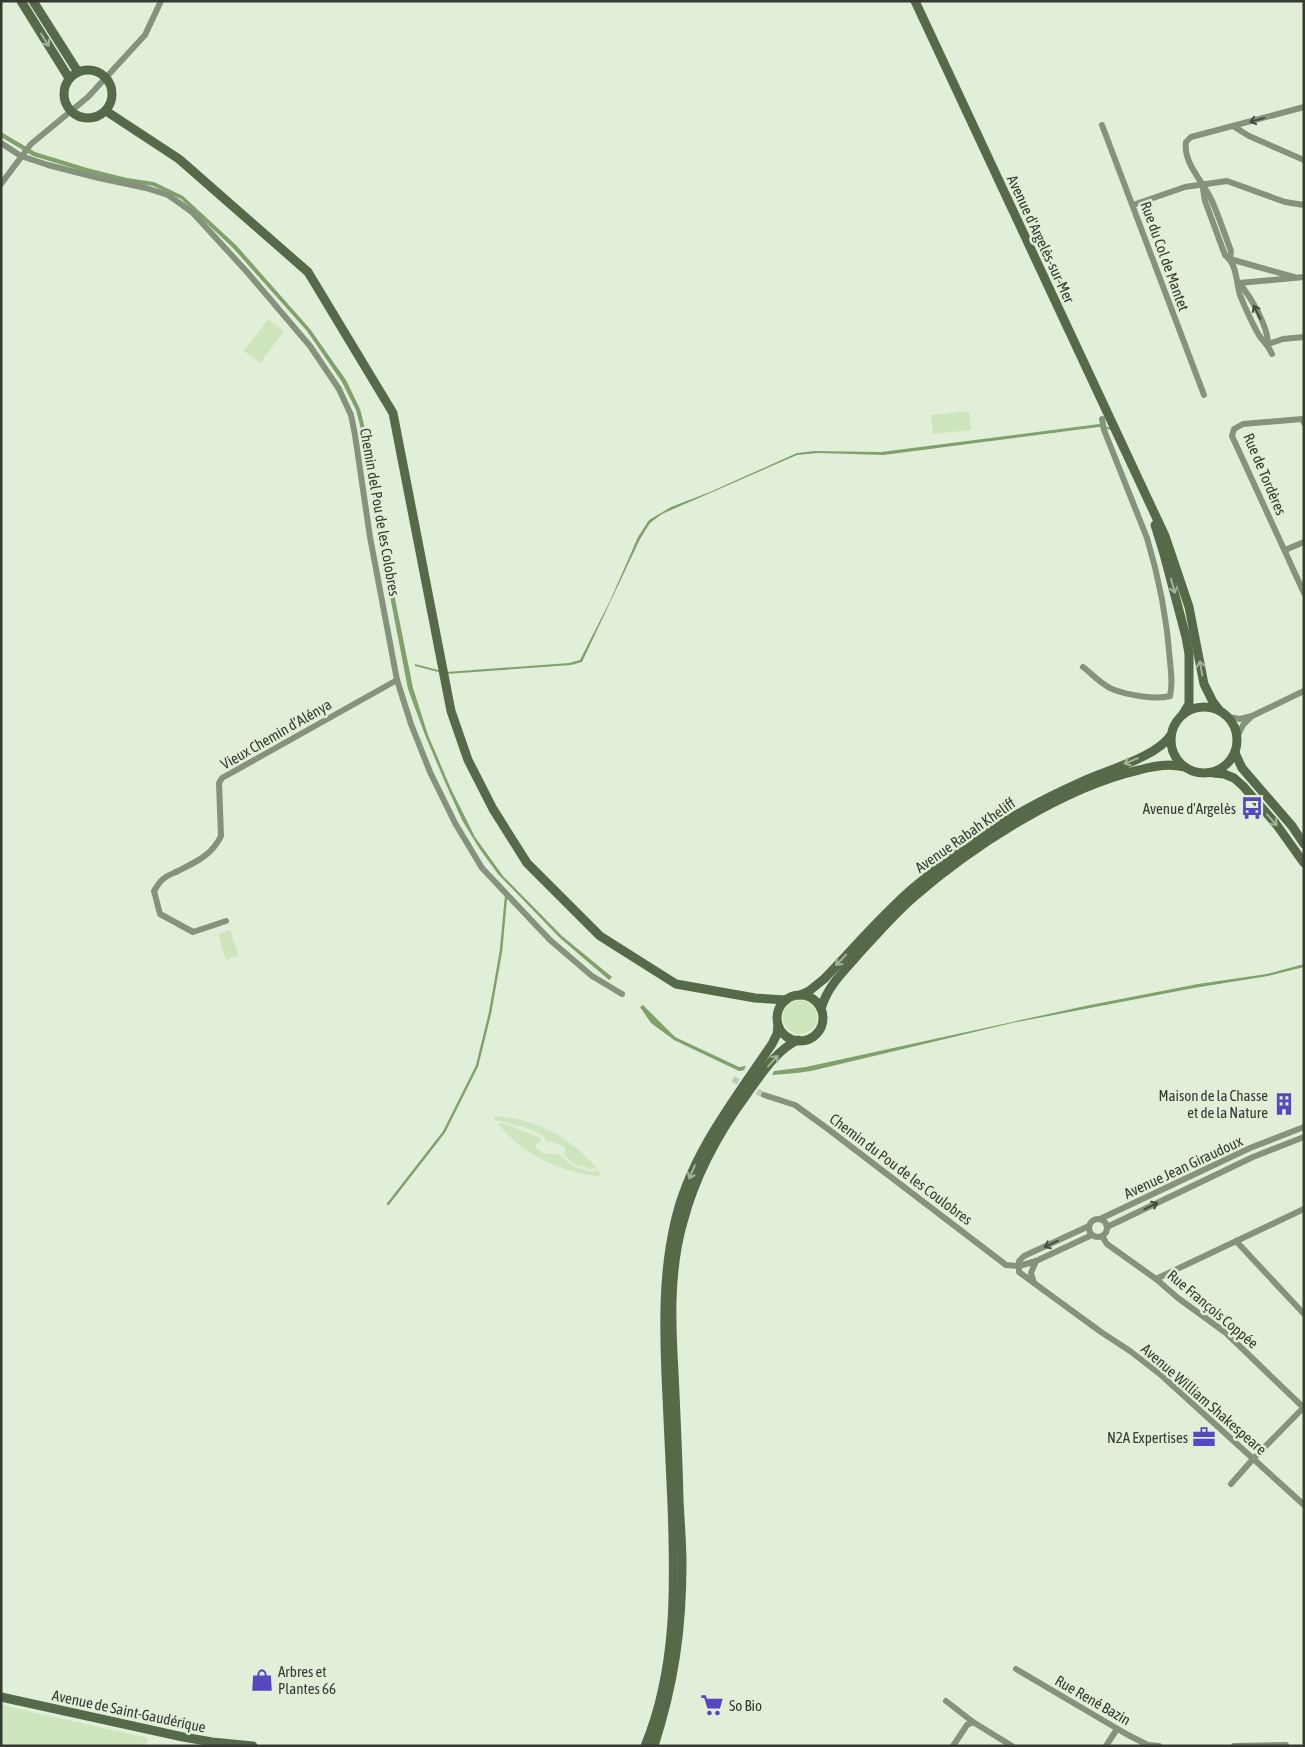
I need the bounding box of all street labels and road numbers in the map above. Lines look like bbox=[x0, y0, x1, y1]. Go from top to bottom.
street label: Avenue d'Argelès-sur-Mer bbox=[1004, 172, 1078, 306]
street label: Rue du Col de Mantet bbox=[1137, 199, 1193, 313]
street label: Chemin del Pou de les Colobres bbox=[357, 427, 403, 597]
street label: Rue de Tordères bbox=[1240, 431, 1290, 517]
street label: Vieux Chemin d’Alénya bbox=[218, 695, 334, 773]
street label: Avenue Rabah Kheliff bbox=[912, 794, 1018, 876]
street label: Chemin du Pou de les Coulobres bbox=[826, 1110, 976, 1228]
street label: Avenue Jean Giraudoux bbox=[1121, 1132, 1245, 1202]
street label: Rue François Coppée bbox=[1164, 1266, 1262, 1352]
street label: Avenue William Shakespeare bbox=[1138, 1340, 1270, 1458]
street label: Rue René Bazin bbox=[1052, 1672, 1134, 1728]
street label: Avenue de Saint-Gaudérique bbox=[51, 1686, 208, 1736]

